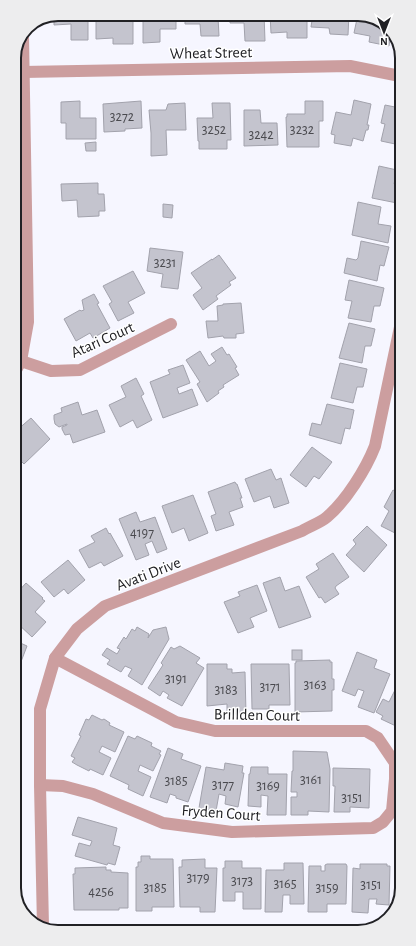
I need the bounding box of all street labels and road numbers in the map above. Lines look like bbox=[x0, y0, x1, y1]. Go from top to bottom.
street label: Wheat Street bbox=[170, 44, 252, 62]
street label: Atari Court bbox=[69, 319, 136, 361]
street label: Avati Drive bbox=[114, 554, 183, 594]
street label: Brillden Court bbox=[214, 706, 300, 724]
street label: Fryden Court bbox=[181, 802, 261, 825]

